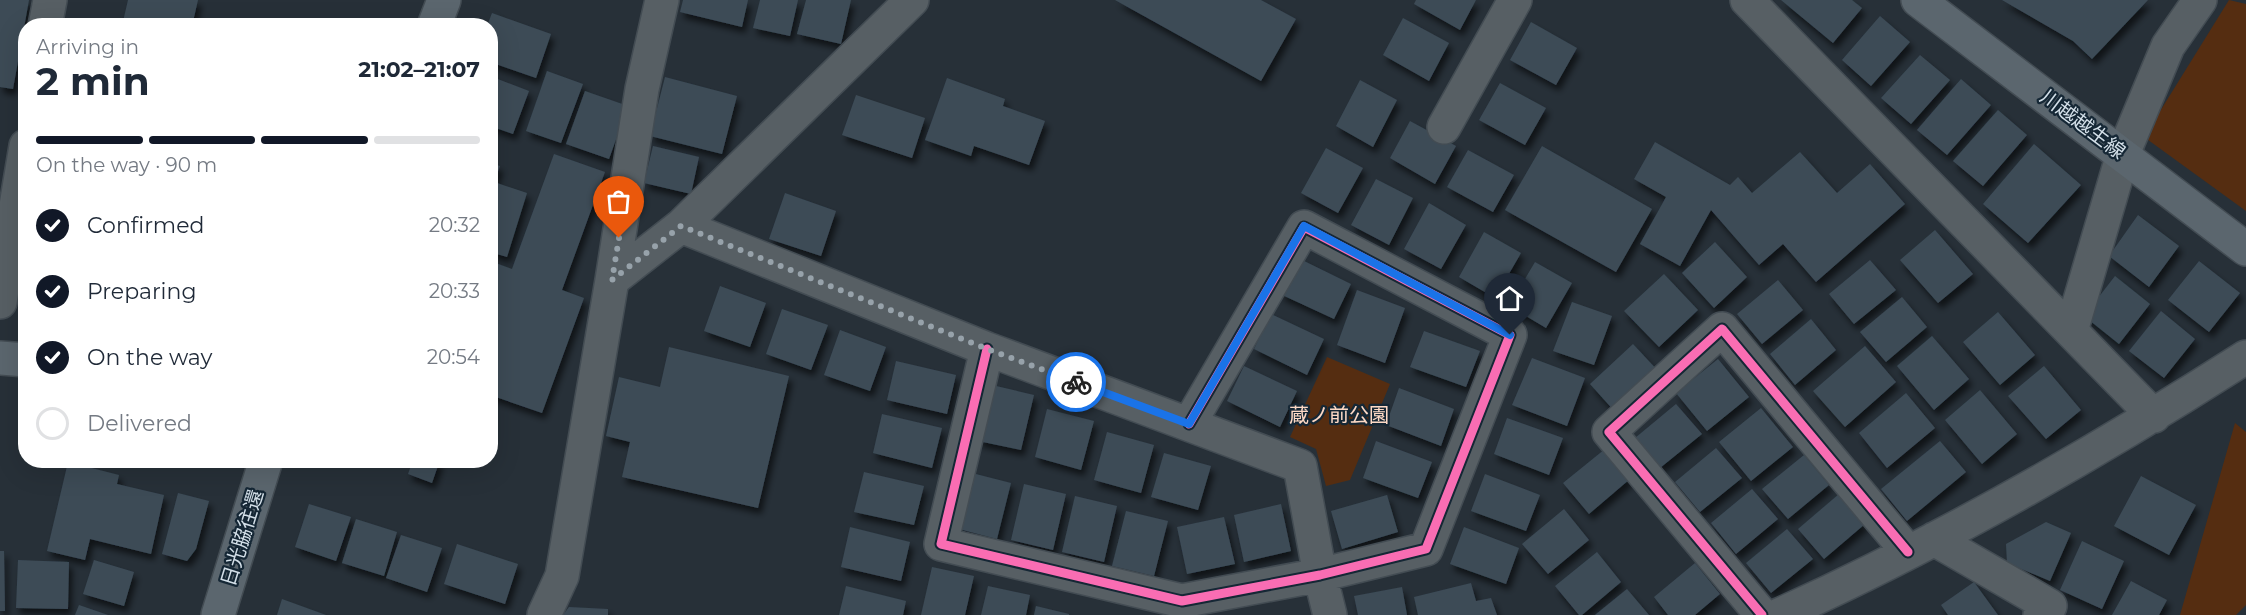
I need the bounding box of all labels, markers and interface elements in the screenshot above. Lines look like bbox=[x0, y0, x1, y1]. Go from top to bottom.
text: Arriving in bbox=[36, 35, 139, 59]
text: 21:02–21:07 bbox=[358, 56, 480, 83]
text: 2 min bbox=[36, 57, 150, 105]
street label: 川越越生線 bbox=[2036, 84, 2130, 164]
text: On the way · 90 m bbox=[36, 153, 217, 177]
pin bbox=[593, 176, 644, 238]
icon: bag bbox=[602, 185, 635, 218]
icon: check bbox=[36, 209, 69, 242]
text: Confirmed bbox=[87, 212, 204, 239]
text: 20:32 bbox=[429, 213, 480, 237]
pin bbox=[1484, 273, 1535, 335]
icon: check bbox=[36, 275, 69, 308]
text: Preparing bbox=[87, 278, 196, 305]
text: 20:33 bbox=[429, 279, 480, 303]
icon: home bbox=[1493, 282, 1526, 315]
icon: check bbox=[36, 341, 69, 374]
text: On the way bbox=[87, 344, 212, 371]
text: 20:54 bbox=[427, 345, 480, 369]
courier bbox=[1046, 352, 1106, 412]
icon: bike bbox=[1060, 366, 1093, 399]
park label: 蔵ノ前公園 bbox=[1289, 403, 1389, 427]
text: Delivered bbox=[87, 410, 192, 437]
street label: 日光脇往還 bbox=[216, 487, 268, 589]

